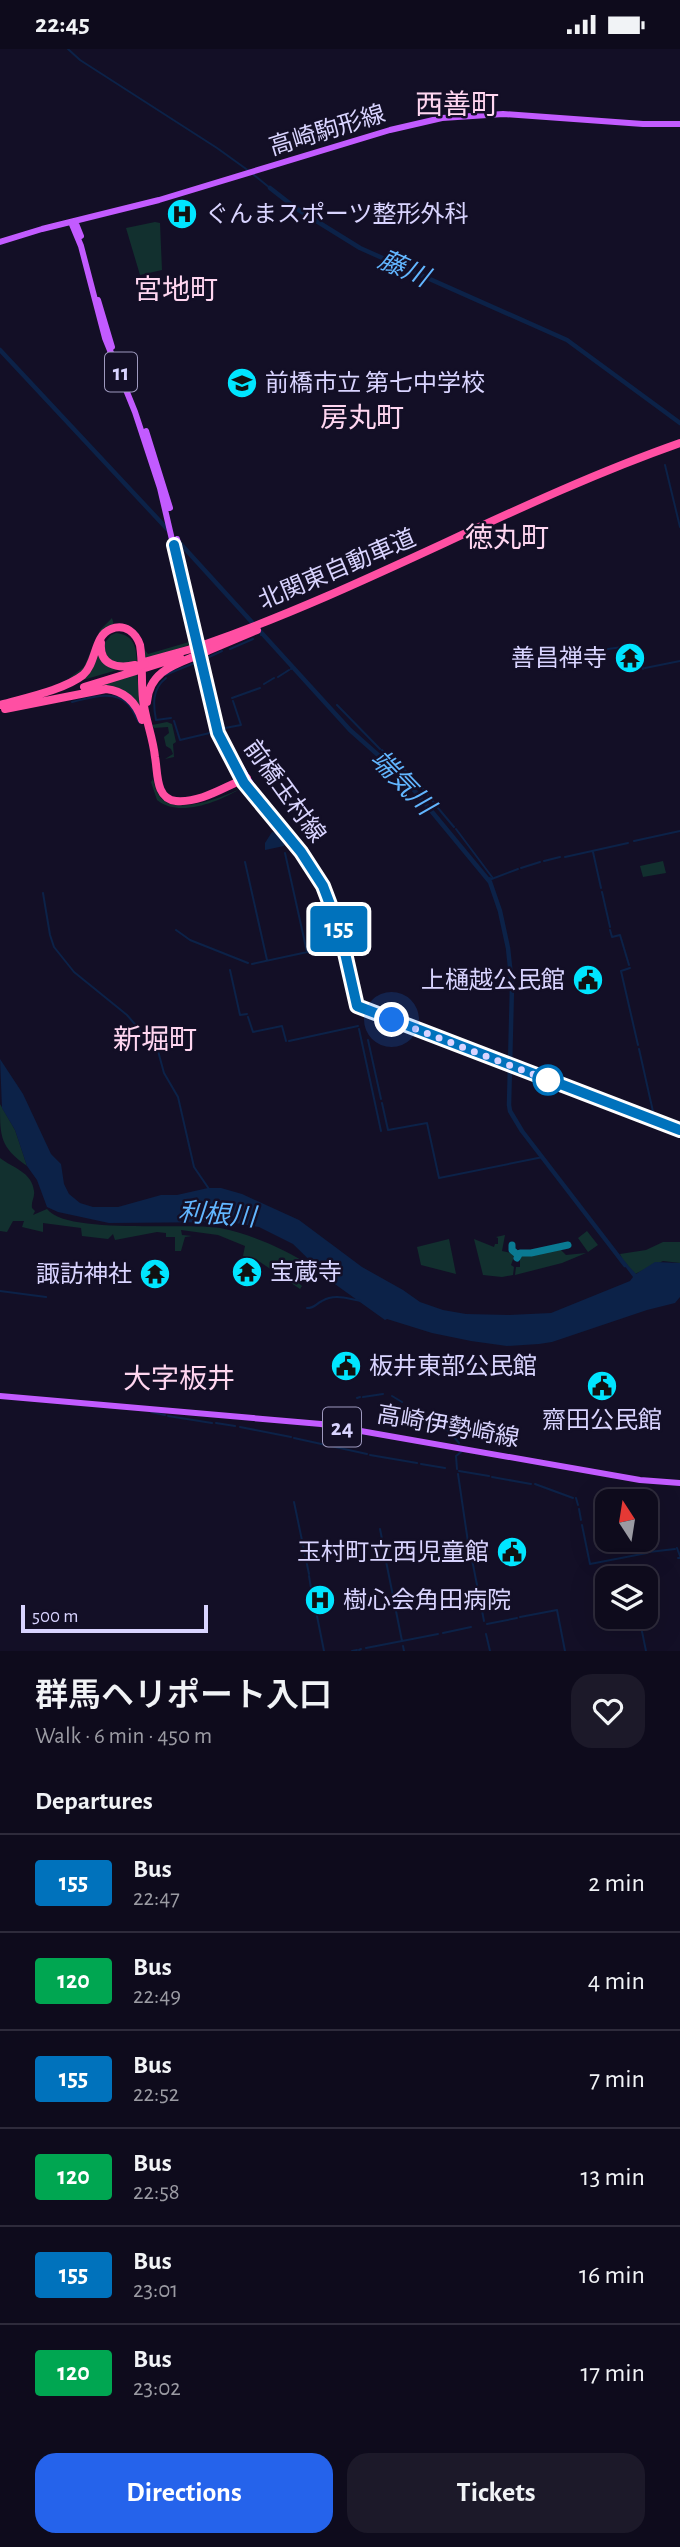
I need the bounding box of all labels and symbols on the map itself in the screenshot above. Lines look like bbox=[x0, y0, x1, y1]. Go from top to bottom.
district label: 西善町 bbox=[415, 90, 499, 120]
street label: 高崎駒形線 bbox=[266, 100, 388, 160]
hospital icon: ぐんまスポーツ整形外科 bbox=[165, 197, 199, 231]
place label: ぐんまスポーツ整形外科 bbox=[205, 201, 469, 227]
water label: 藤川 bbox=[375, 246, 436, 293]
district label: 宮地町 bbox=[134, 275, 218, 305]
road number: 11 bbox=[105, 353, 137, 391]
school or university icon: 前橋市立 第七中学校 bbox=[225, 366, 259, 400]
place label: 前橋市立 第七中学校 bbox=[265, 370, 485, 396]
district label: 房丸町 bbox=[320, 403, 404, 433]
district label: 徳丸町 bbox=[465, 523, 549, 553]
street label: 北関東自動車道 bbox=[255, 524, 419, 614]
temple icon: 善昌禅寺 bbox=[613, 641, 647, 675]
place label: 善昌禅寺 bbox=[511, 645, 607, 671]
street label: 前橋玉村線 bbox=[239, 735, 331, 847]
water label: 端気川 bbox=[366, 745, 442, 822]
line badge: 155 bbox=[299, 906, 379, 952]
public building icon: 上樋越公民館 bbox=[571, 963, 605, 997]
place label: 上樋越公民館 bbox=[421, 967, 565, 993]
your location bbox=[374, 1002, 409, 1037]
district label: 新堀町 bbox=[113, 1025, 197, 1055]
unlabelled marker bbox=[533, 1065, 563, 1095]
water label: 利根川 bbox=[177, 1198, 260, 1231]
temple icon: 宝蔵寺 bbox=[230, 1255, 264, 1289]
temple icon: 諏訪神社 bbox=[138, 1257, 172, 1291]
place label: 宝蔵寺 bbox=[270, 1259, 342, 1285]
place label: 諏訪神社 bbox=[36, 1261, 132, 1287]
public building icon: 板井東部公民館 bbox=[329, 1349, 363, 1383]
place label: 板井東部公民館 bbox=[369, 1353, 537, 1379]
district label: 大字板井 bbox=[123, 1364, 235, 1394]
public building icon: 齋田公民館 bbox=[585, 1369, 619, 1403]
street label: 高崎伊勢崎線 bbox=[375, 1401, 521, 1451]
road number: 24 bbox=[323, 1407, 361, 1447]
place label: 齋田公民館 bbox=[542, 1407, 662, 1433]
north arrow bbox=[595, 1489, 658, 1552]
public building icon: 玉村町立西児童館 bbox=[495, 1535, 529, 1569]
place label: 玉村町立西児童館 bbox=[297, 1539, 489, 1565]
hospital icon: 樹心会角田病院 bbox=[303, 1583, 337, 1617]
place label: 樹心会角田病院 bbox=[343, 1587, 511, 1613]
scale bar bbox=[21, 1602, 208, 1634]

